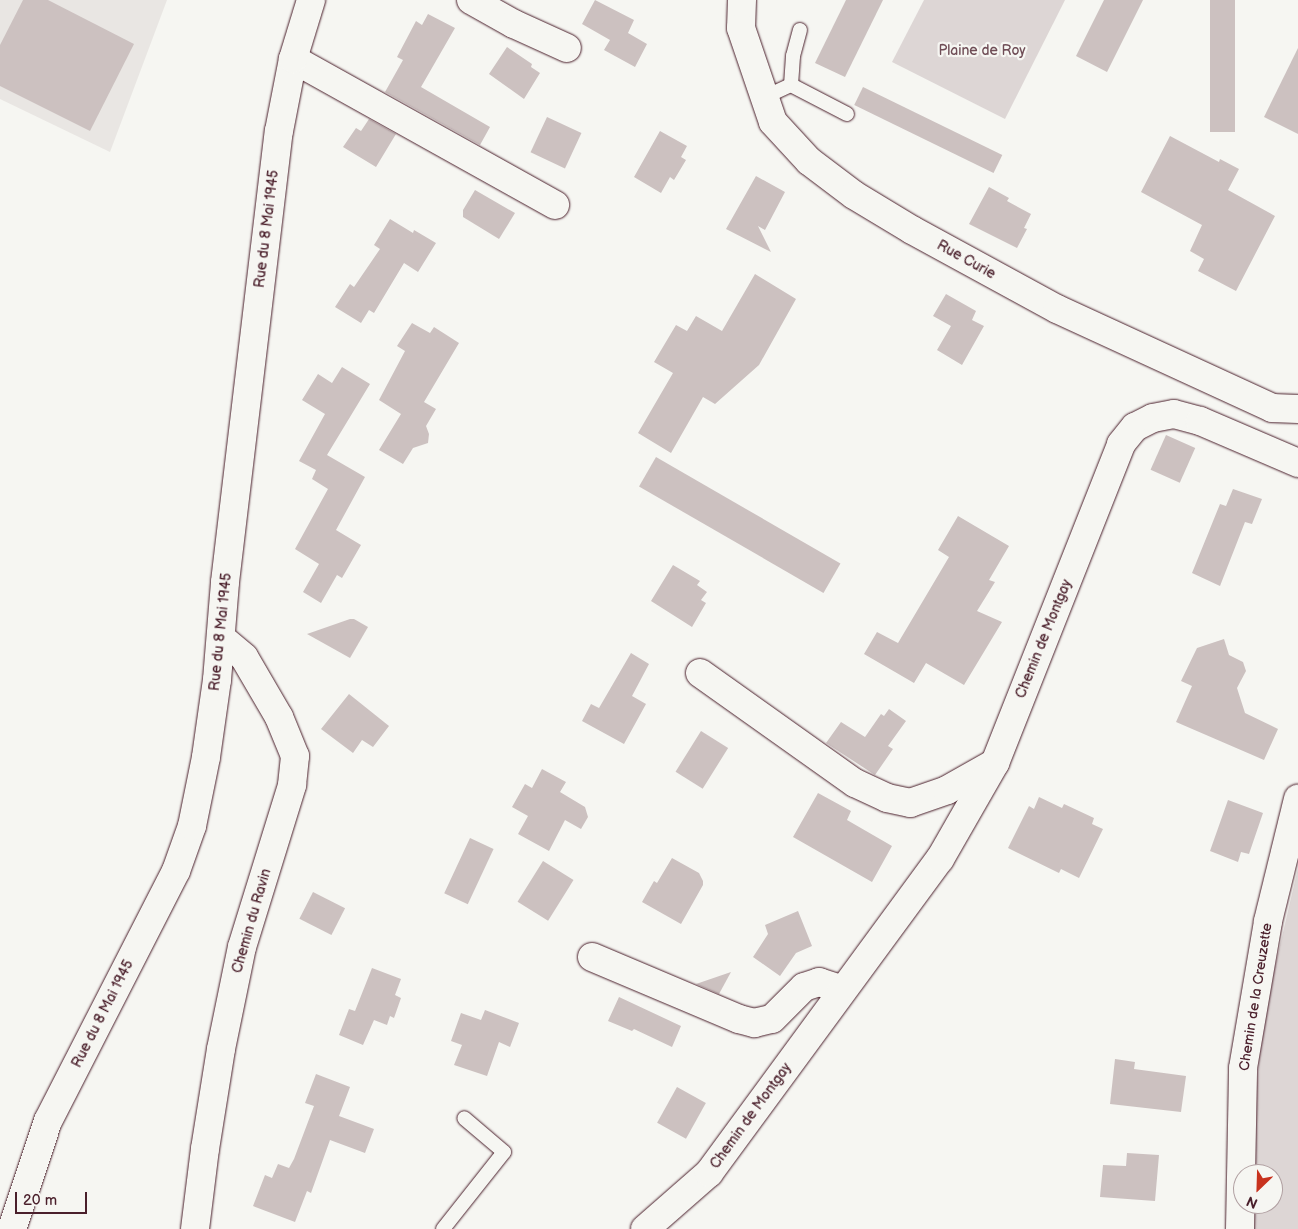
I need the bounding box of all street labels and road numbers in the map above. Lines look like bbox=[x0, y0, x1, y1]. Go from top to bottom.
street label: Rue du 8 Mai 1945 bbox=[251, 169, 283, 289]
street label: Rue Curie bbox=[934, 237, 998, 283]
street label: Rue du 8 Mai 1945 bbox=[206, 572, 236, 692]
street label: Chemin de Montgay bbox=[1012, 577, 1076, 701]
street label: Chemin du Ravin bbox=[229, 867, 275, 975]
street label: Chemin de la Creuzette bbox=[1236, 922, 1276, 1072]
street label: Rue du 8 Mai 1945 bbox=[69, 957, 137, 1071]
street label: Chemin de Montgay bbox=[707, 1060, 795, 1172]

